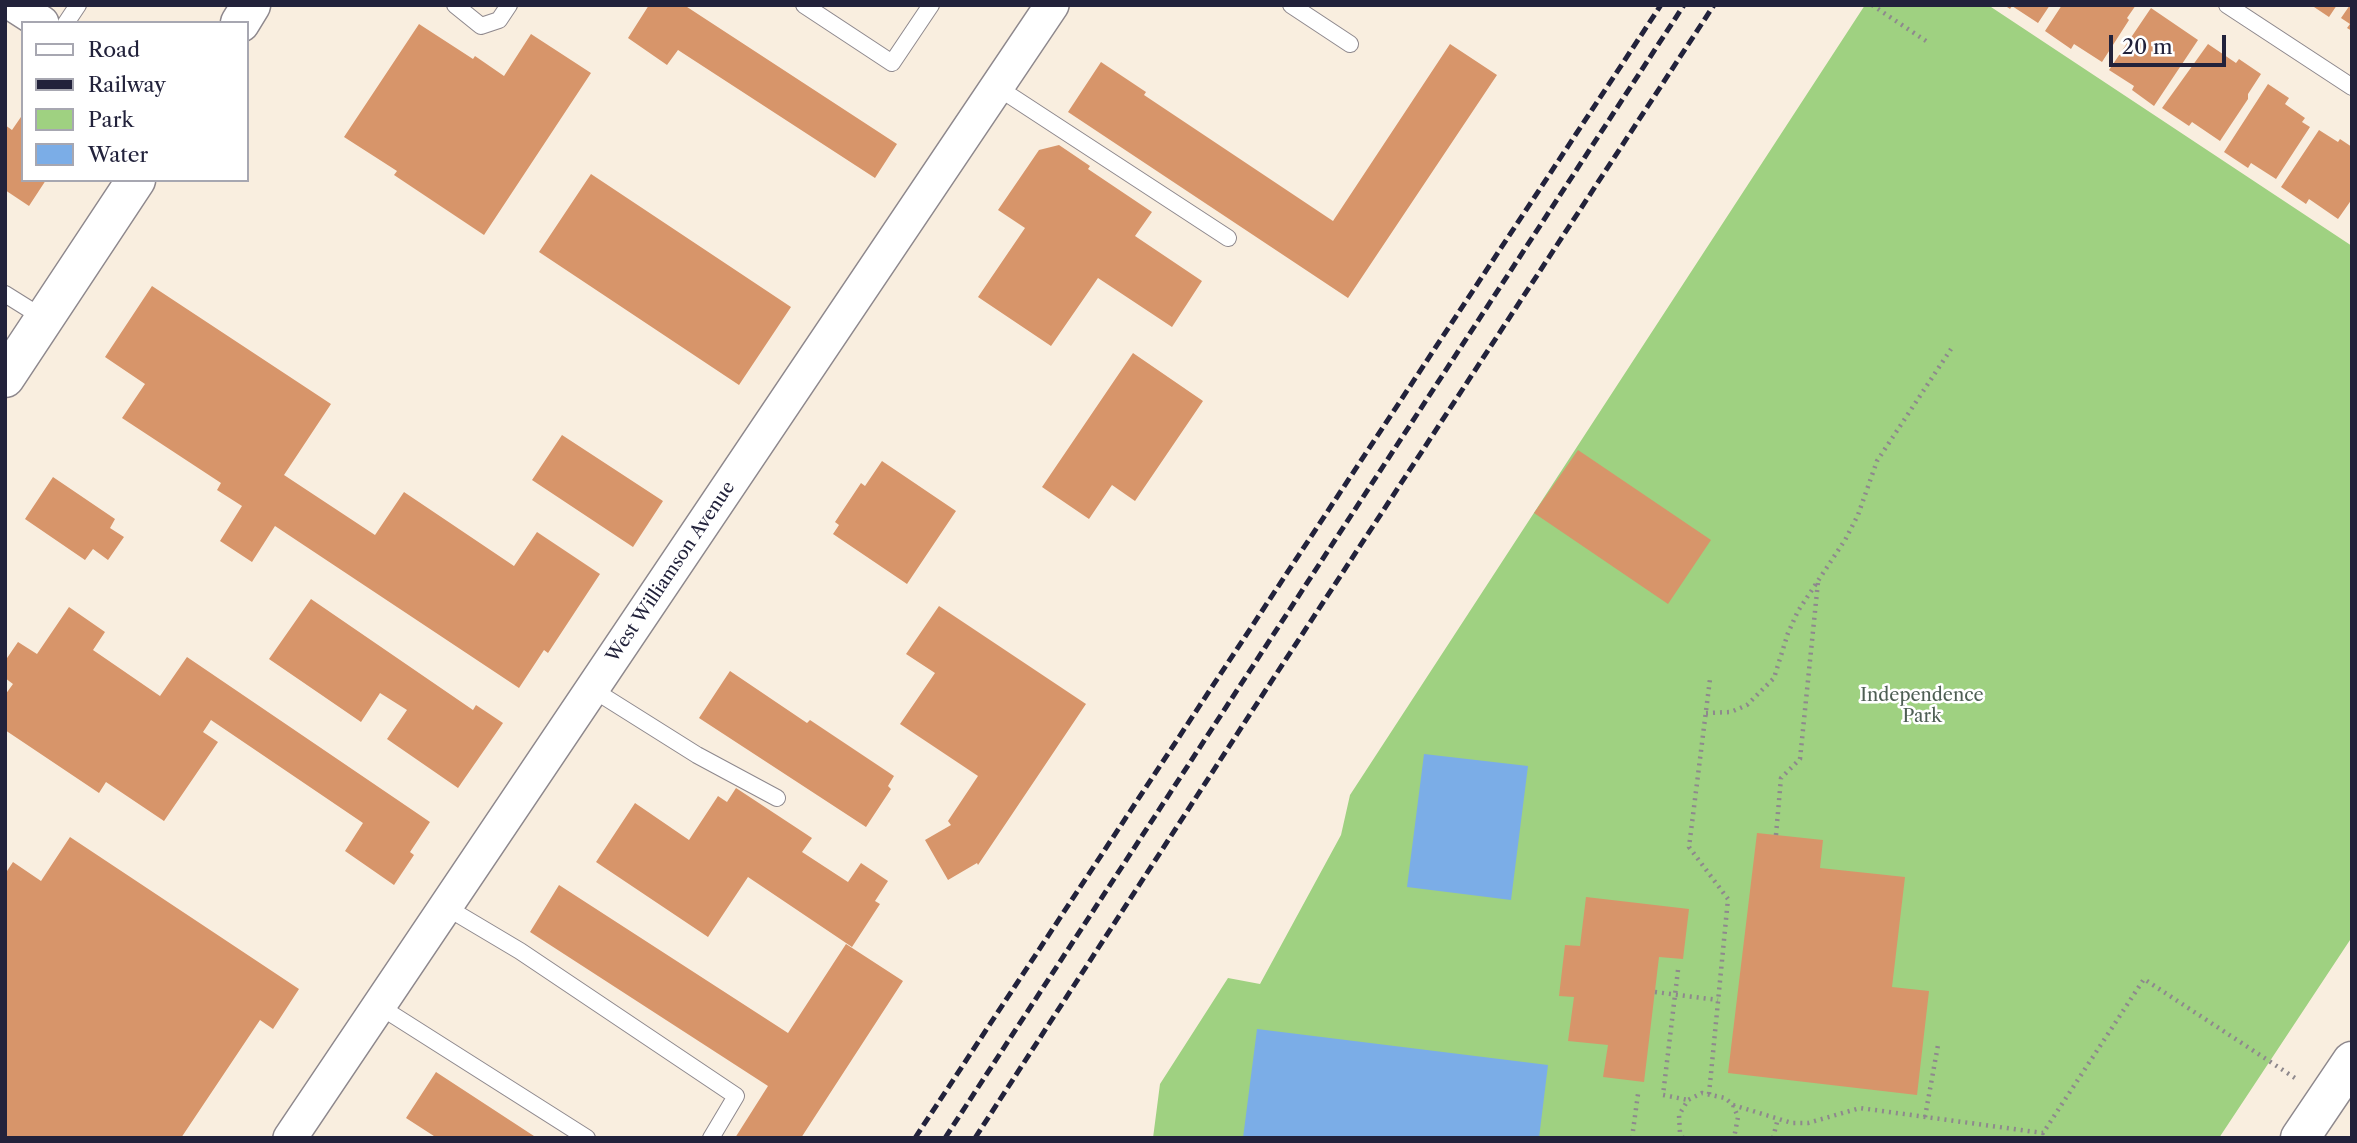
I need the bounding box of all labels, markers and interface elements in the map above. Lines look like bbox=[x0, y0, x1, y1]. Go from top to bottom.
legend bbox=[21, 21, 248, 182]
scale bar bbox=[2112, 21, 2229, 65]
text: 20 m bbox=[2122, 34, 2173, 59]
text: Road bbox=[88, 37, 140, 62]
text: Railway bbox=[88, 72, 166, 97]
text: Park bbox=[88, 107, 134, 132]
text: Water bbox=[88, 142, 148, 167]
street label: West Williamson Avenue bbox=[602, 477, 740, 667]
park label: Independence Park bbox=[1860, 685, 1984, 728]

